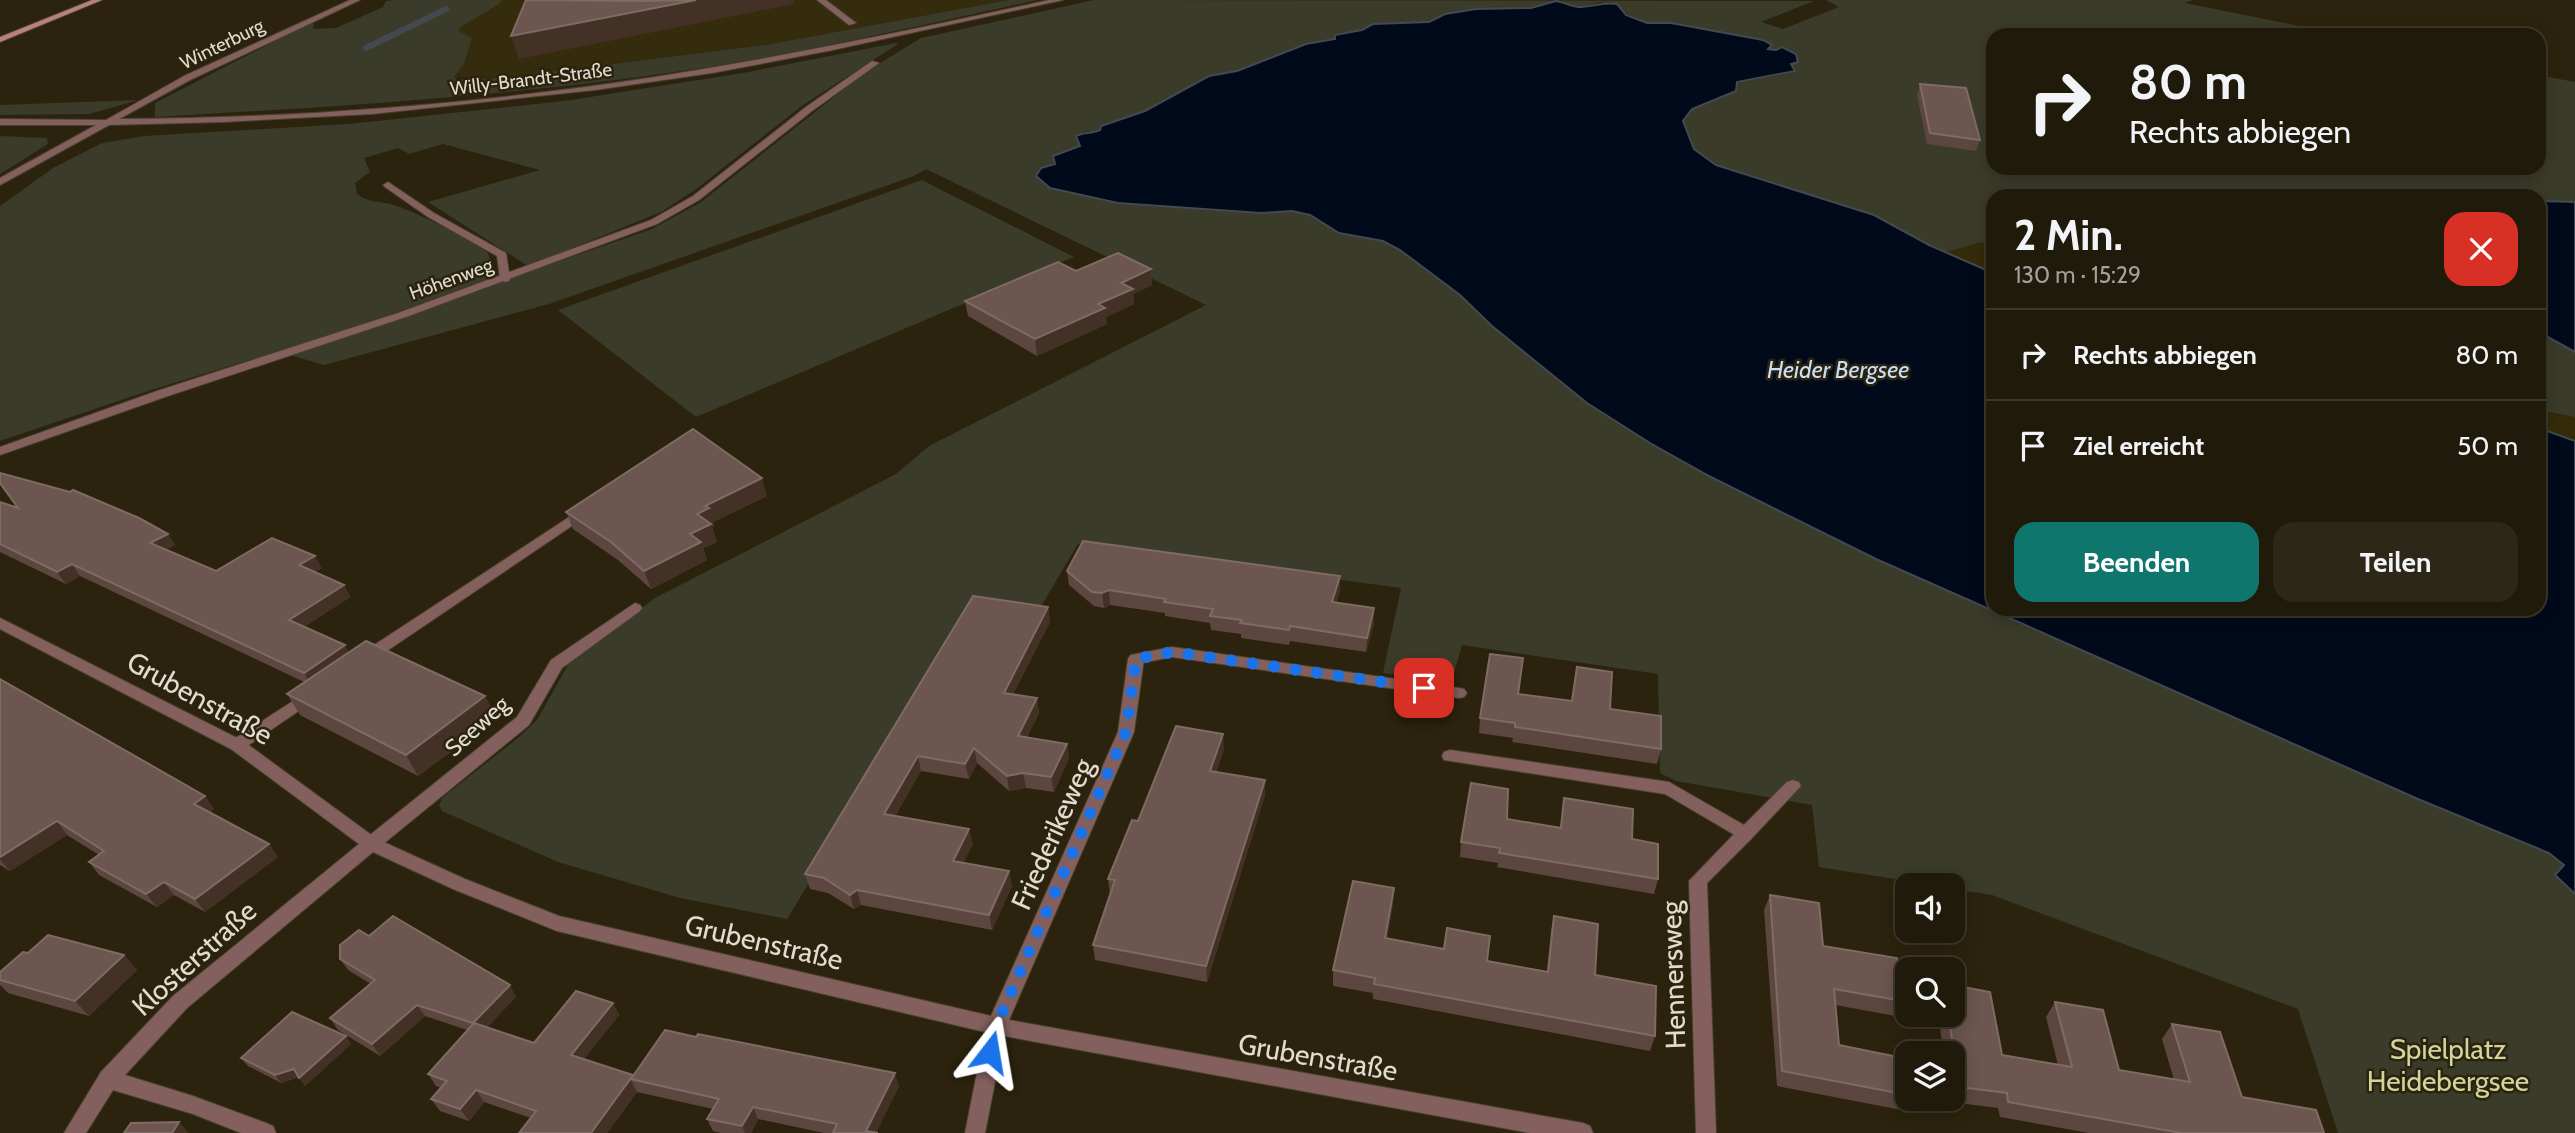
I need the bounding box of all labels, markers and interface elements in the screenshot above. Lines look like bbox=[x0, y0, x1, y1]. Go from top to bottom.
street label: Winterburg bbox=[176, 14, 268, 74]
text: 80 m bbox=[2129, 52, 2247, 111]
icon: right bbox=[2014, 56, 2105, 147]
street label: Willy-Brandt-Straße bbox=[449, 58, 613, 100]
text: Rechts abbiegen bbox=[2129, 112, 2351, 151]
text: 2 Min. bbox=[2014, 209, 2123, 261]
button: close bbox=[2444, 212, 2518, 286]
street label: Höhenweg bbox=[406, 253, 496, 305]
text: 130 m · 15:29 bbox=[2014, 261, 2141, 289]
icon: right bbox=[2014, 336, 2052, 374]
text: Rechts abbiegen bbox=[2073, 339, 2257, 371]
text: 80 m bbox=[2455, 339, 2518, 371]
water label: Heider Bergsee bbox=[1767, 355, 1909, 384]
icon: arrive bbox=[2014, 427, 2052, 465]
text: Ziel erreicht bbox=[2073, 430, 2204, 462]
text: 50 m bbox=[2457, 430, 2518, 462]
button: Beenden bbox=[2014, 522, 2259, 602]
button: Teilen bbox=[2273, 522, 2518, 602]
street label: Grubenstraße bbox=[121, 644, 279, 752]
pin bbox=[1394, 658, 1454, 718]
icon: arrive bbox=[1405, 669, 1443, 707]
street label: Seeweg bbox=[439, 690, 515, 762]
street label: Friederikeweg bbox=[1004, 752, 1101, 915]
map controls bbox=[1895, 873, 1965, 1111]
button: sound bbox=[1895, 873, 1965, 943]
street label: Klosterstraße bbox=[125, 893, 263, 1023]
street label: Hennersweg bbox=[1653, 899, 1693, 1050]
street label: Grubenstraße bbox=[682, 907, 846, 977]
button: search bbox=[1895, 957, 1965, 1027]
position arrow bbox=[953, 1015, 1027, 1089]
street label: Grubenstraße bbox=[1236, 1026, 1400, 1088]
park label: Spielplatz Heidebergsee bbox=[2367, 1032, 2529, 1098]
button: layers bbox=[1895, 1041, 1965, 1111]

